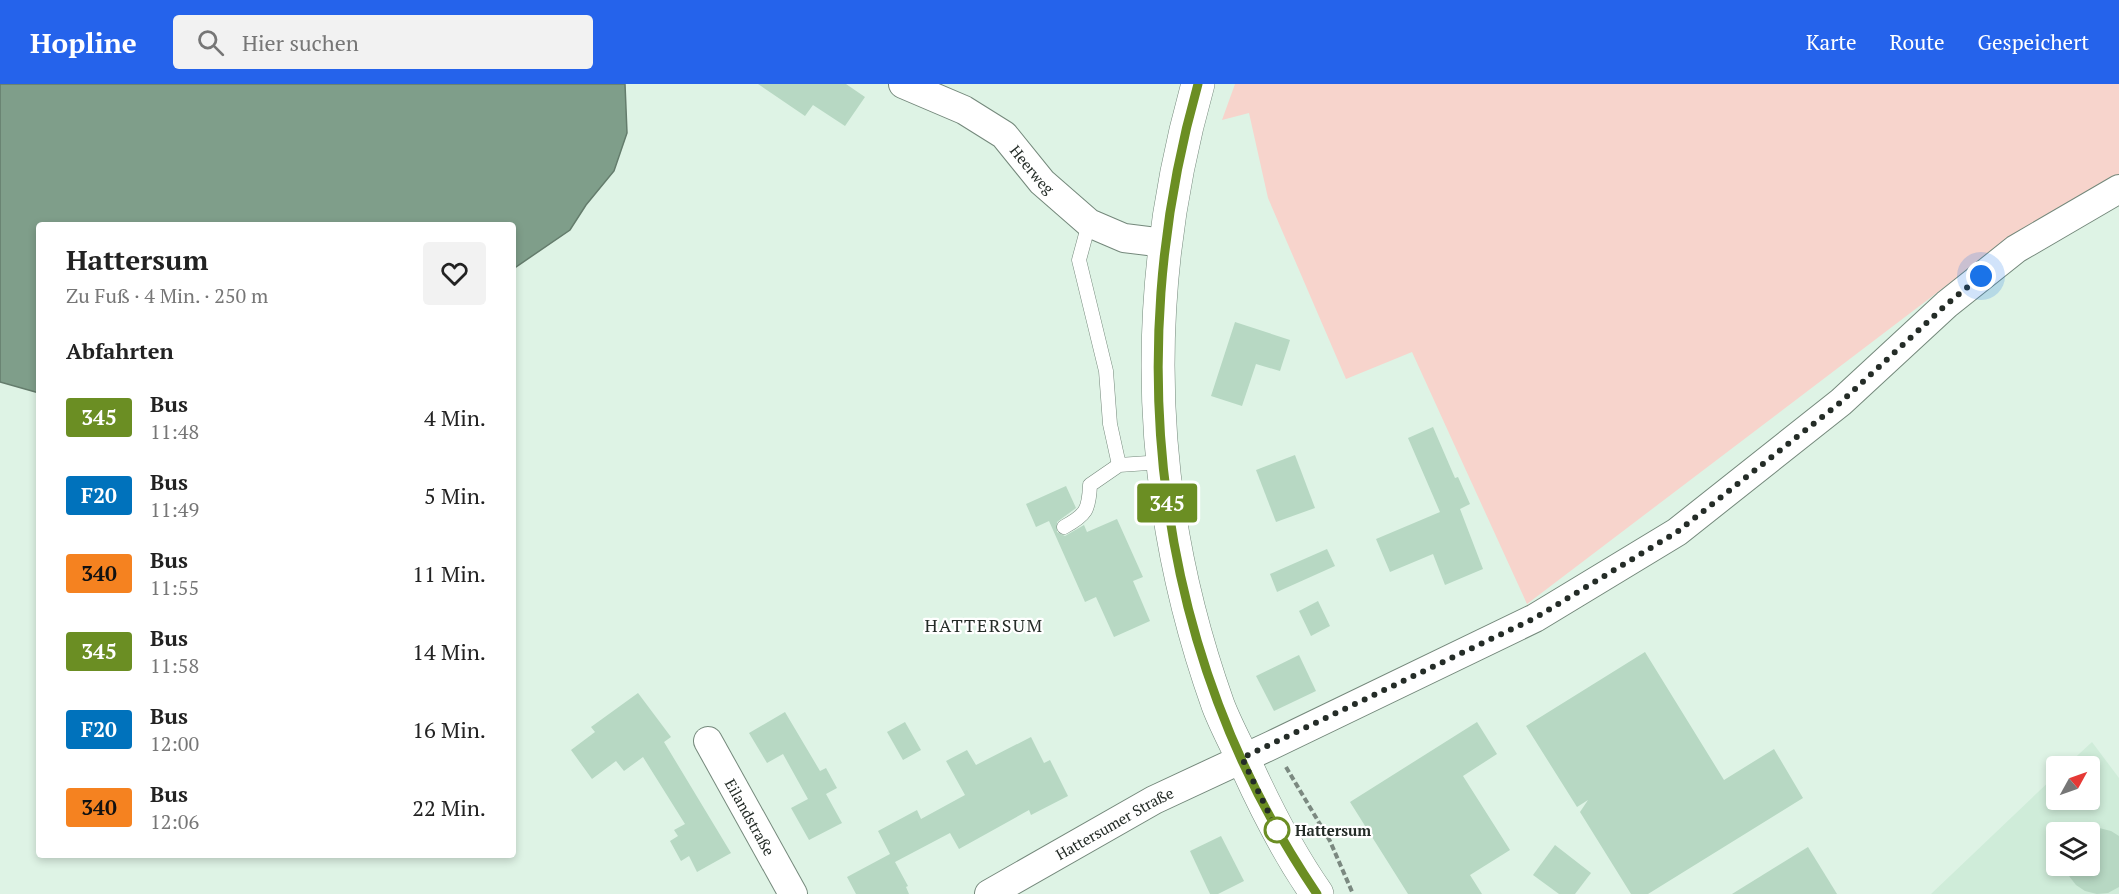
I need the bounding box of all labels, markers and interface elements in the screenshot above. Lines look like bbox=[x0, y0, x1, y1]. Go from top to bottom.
search box bbox=[173, 15, 593, 69]
text: Hopline bbox=[30, 24, 137, 61]
icon: search bbox=[194, 26, 227, 59]
text: Hier suchen bbox=[242, 28, 359, 57]
text: Karte bbox=[1806, 28, 1857, 56]
text: Route bbox=[1890, 28, 1945, 56]
text: Gespeichert bbox=[1978, 28, 2089, 56]
street label: Heerweg bbox=[1006, 141, 1059, 199]
text: Hattersum bbox=[66, 241, 208, 278]
button: heart bbox=[423, 242, 486, 305]
your location bbox=[1966, 261, 1996, 291]
text: Zu Fuß · 4 Min. · 250 m bbox=[66, 282, 268, 309]
text: Abfahrten bbox=[66, 336, 174, 365]
text: Bus bbox=[150, 389, 188, 418]
text: 345 bbox=[81, 403, 117, 431]
text: 4 Min. bbox=[424, 403, 486, 432]
text: 11:48 bbox=[150, 418, 199, 445]
text: Bus bbox=[150, 467, 188, 496]
text: F20 bbox=[81, 481, 117, 509]
text: 5 Min. bbox=[424, 481, 486, 510]
line badge: 345 bbox=[1132, 484, 1202, 522]
text: 345 bbox=[1149, 489, 1185, 517]
text: 11:49 bbox=[150, 496, 199, 523]
text: Bus bbox=[150, 545, 188, 574]
text: 340 bbox=[81, 559, 117, 587]
text: 11 Min. bbox=[412, 559, 486, 588]
text: 11:55 bbox=[150, 574, 199, 601]
district label: HATTERSUM bbox=[924, 613, 1044, 637]
text: Bus bbox=[150, 623, 188, 652]
text: 345 bbox=[81, 637, 117, 665]
text: 14 Min. bbox=[412, 637, 486, 666]
text: 11:58 bbox=[150, 652, 199, 679]
text: Bus bbox=[150, 701, 188, 730]
text: F20 bbox=[81, 715, 117, 743]
text: 16 Min. bbox=[412, 715, 486, 744]
text: 12:00 bbox=[150, 730, 199, 757]
north arrow bbox=[2046, 756, 2100, 810]
map controls bbox=[2046, 756, 2100, 876]
street label: Eilandstraße bbox=[721, 775, 780, 859]
text: Bus bbox=[150, 779, 188, 808]
street label: Hattersumer Straße bbox=[1052, 782, 1176, 864]
text: 340 bbox=[81, 793, 117, 821]
text: 22 Min. bbox=[412, 793, 486, 822]
text: 12:06 bbox=[150, 808, 199, 835]
marker: Hattersum bbox=[1264, 817, 1290, 843]
place label: Hattersum bbox=[1295, 820, 1371, 840]
button: layers bbox=[2046, 822, 2100, 876]

